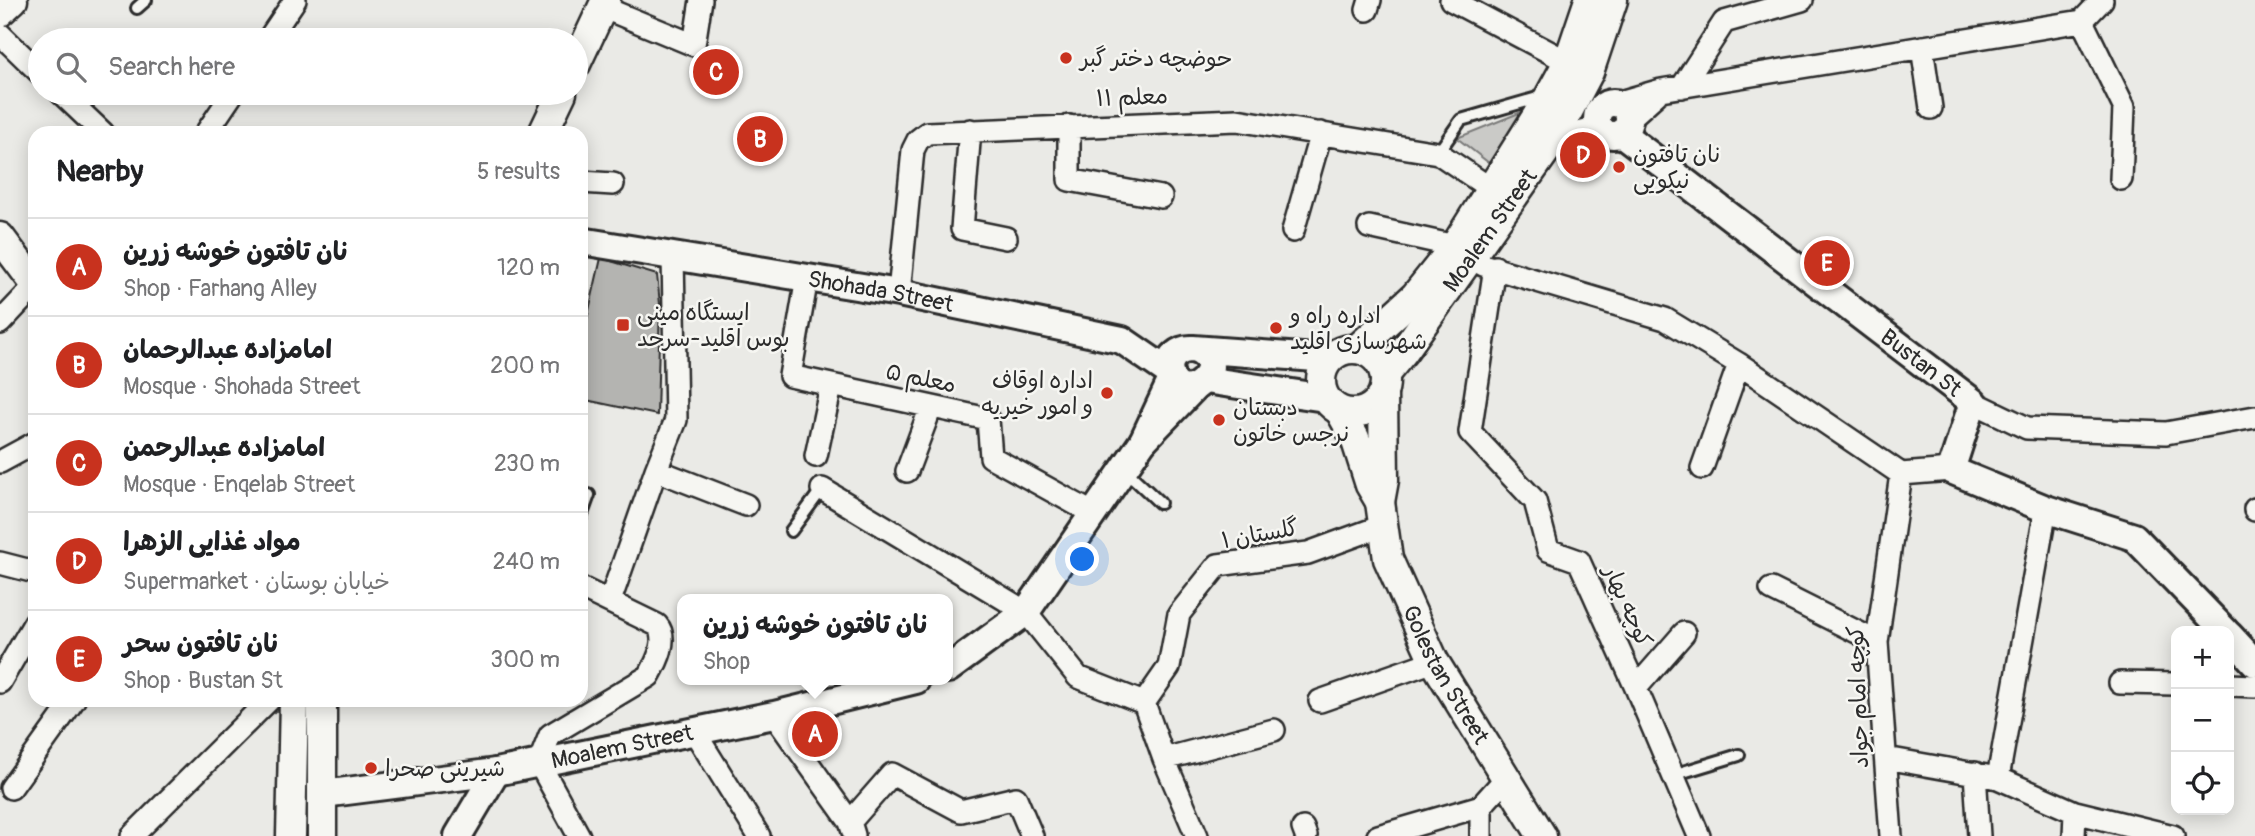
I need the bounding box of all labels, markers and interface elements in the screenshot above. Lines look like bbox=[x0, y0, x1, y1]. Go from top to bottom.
search box bbox=[28, 28, 588, 105]
place label: حوضچه دختر گبر bbox=[1078, 44, 1232, 73]
pin: C bbox=[693, 46, 739, 98]
icon: search bbox=[52, 48, 90, 86]
marker: حوضچه دختر گبر bbox=[1058, 50, 1074, 66]
text: Search here bbox=[108, 51, 235, 83]
street label: معلم ۱۱ bbox=[1095, 81, 1169, 116]
pin: B bbox=[737, 113, 783, 165]
pin: D bbox=[1560, 129, 1606, 181]
place label: نان تافتون نیکویی bbox=[1633, 140, 1720, 195]
text: Nearby bbox=[56, 153, 143, 190]
text: 5 results bbox=[477, 157, 560, 186]
marker: نان تافتون نیکویی bbox=[1611, 159, 1627, 175]
street label: Moalem Street bbox=[1436, 162, 1544, 297]
text: نان تافتون خوشه زرین bbox=[123, 236, 348, 268]
pin: E bbox=[1804, 237, 1850, 289]
text: A bbox=[72, 253, 86, 282]
text: 120 m bbox=[497, 253, 560, 282]
street label: Shohada Street bbox=[806, 264, 957, 319]
text: Shop · Farhang Alley bbox=[123, 274, 317, 303]
place label: ایستگاه مینی بوس اقلید-سرحد bbox=[637, 298, 790, 353]
place label: اداره راه و شهرسازی اقلید bbox=[1288, 301, 1427, 356]
marker: ایستگاه مینی بوس اقلید-سرحد bbox=[615, 317, 631, 333]
marker: اداره راه و شهرسازی اقلید bbox=[1268, 320, 1284, 336]
street label: Bustan St bbox=[1875, 322, 1968, 403]
text: امامزاده عبدالرحمان bbox=[123, 334, 332, 366]
text: B bbox=[72, 351, 86, 380]
text: 200 m bbox=[490, 351, 560, 380]
street label: معلم ۵ bbox=[882, 356, 959, 403]
place label: اداره اوقاف و امور خیریه bbox=[982, 366, 1093, 421]
text: Mosque · Shohada Street bbox=[123, 372, 361, 401]
marker: اداره اوقاف و امور خیریه bbox=[1099, 385, 1115, 401]
place label: دبستان نرجس خاتون bbox=[1233, 393, 1349, 448]
marker: دبستان نرجس خاتون bbox=[1211, 412, 1227, 428]
text: امامزاده عبدالرحمن bbox=[123, 432, 325, 464]
text: C bbox=[72, 449, 86, 478]
text: 230 m bbox=[494, 449, 560, 478]
text: Mosque · Enqelab Street bbox=[123, 470, 355, 499]
street label: گلستان ۱ bbox=[1219, 513, 1301, 555]
text: مواد غذایی الزهرا bbox=[123, 526, 301, 558]
your location bbox=[1065, 542, 1099, 576]
text: D bbox=[72, 547, 86, 576]
text: 240 m bbox=[493, 547, 560, 576]
street label: کوچه بهار bbox=[1596, 559, 1659, 652]
text: Supermarket · خیابان بوستان bbox=[123, 567, 390, 596]
popup bbox=[677, 594, 953, 685]
street label: Golestan Street bbox=[1396, 601, 1496, 750]
text: نان تافتون خوشه زرین bbox=[703, 609, 927, 641]
street label: کوچه امام جواد bbox=[1841, 625, 1878, 769]
map controls bbox=[2171, 626, 2234, 815]
button: + bbox=[2171, 626, 2234, 689]
text: نان تافتون سحر bbox=[123, 628, 278, 660]
text: E bbox=[73, 645, 85, 674]
text: 300 m bbox=[490, 645, 560, 674]
text: Shop bbox=[703, 647, 750, 676]
text: Shop · Bustan St bbox=[123, 666, 283, 695]
button: − bbox=[2171, 689, 2234, 752]
pin: A bbox=[792, 708, 838, 760]
street label: Moalem Street bbox=[548, 717, 696, 775]
button: locate bbox=[2171, 752, 2234, 815]
place label: شیرینی صحرا bbox=[385, 754, 505, 783]
marker: شیرینی صحرا bbox=[363, 760, 379, 776]

